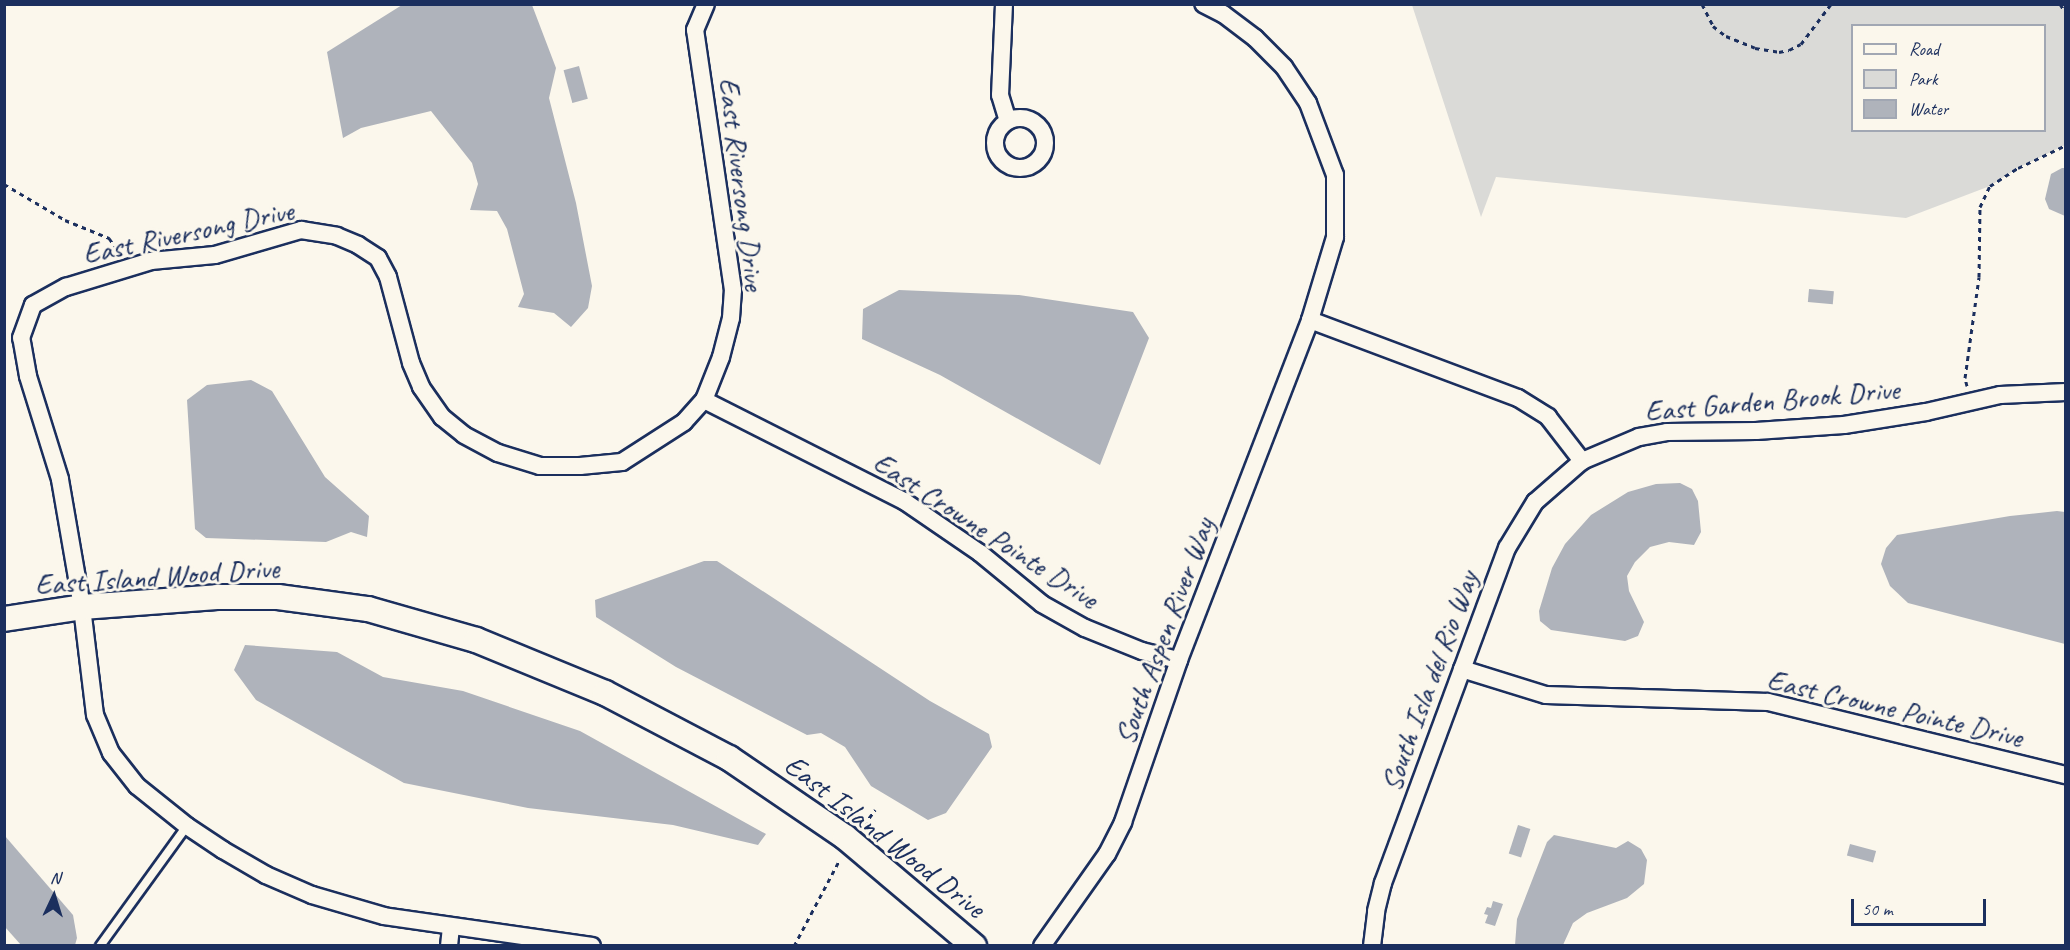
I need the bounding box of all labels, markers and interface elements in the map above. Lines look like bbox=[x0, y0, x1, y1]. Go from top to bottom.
legend bbox=[1851, 24, 2046, 132]
text: Road bbox=[1909, 38, 1939, 60]
text: Park bbox=[1909, 68, 1938, 90]
street label: East Riversong Drive bbox=[711, 75, 773, 293]
text: Water bbox=[1909, 98, 1948, 120]
street label: East Riversong Drive bbox=[79, 192, 297, 272]
street label: East Garden Brook Drive bbox=[1642, 371, 1902, 429]
street label: East Crowne Pointe Drive bbox=[867, 444, 1105, 616]
street label: South Aspen River Way bbox=[1106, 513, 1222, 749]
street label: East Island Wood Drive bbox=[34, 550, 280, 602]
street label: South Isla del Rio Way bbox=[1372, 566, 1486, 796]
street label: East Crowne Pointe Drive bbox=[1764, 661, 2026, 755]
street label: East Island Wood Drive bbox=[777, 746, 993, 926]
north arrow bbox=[24, 866, 84, 926]
text: N bbox=[50, 868, 61, 888]
scale bar bbox=[1854, 887, 1989, 925]
text: 50 m bbox=[1862, 898, 1893, 920]

